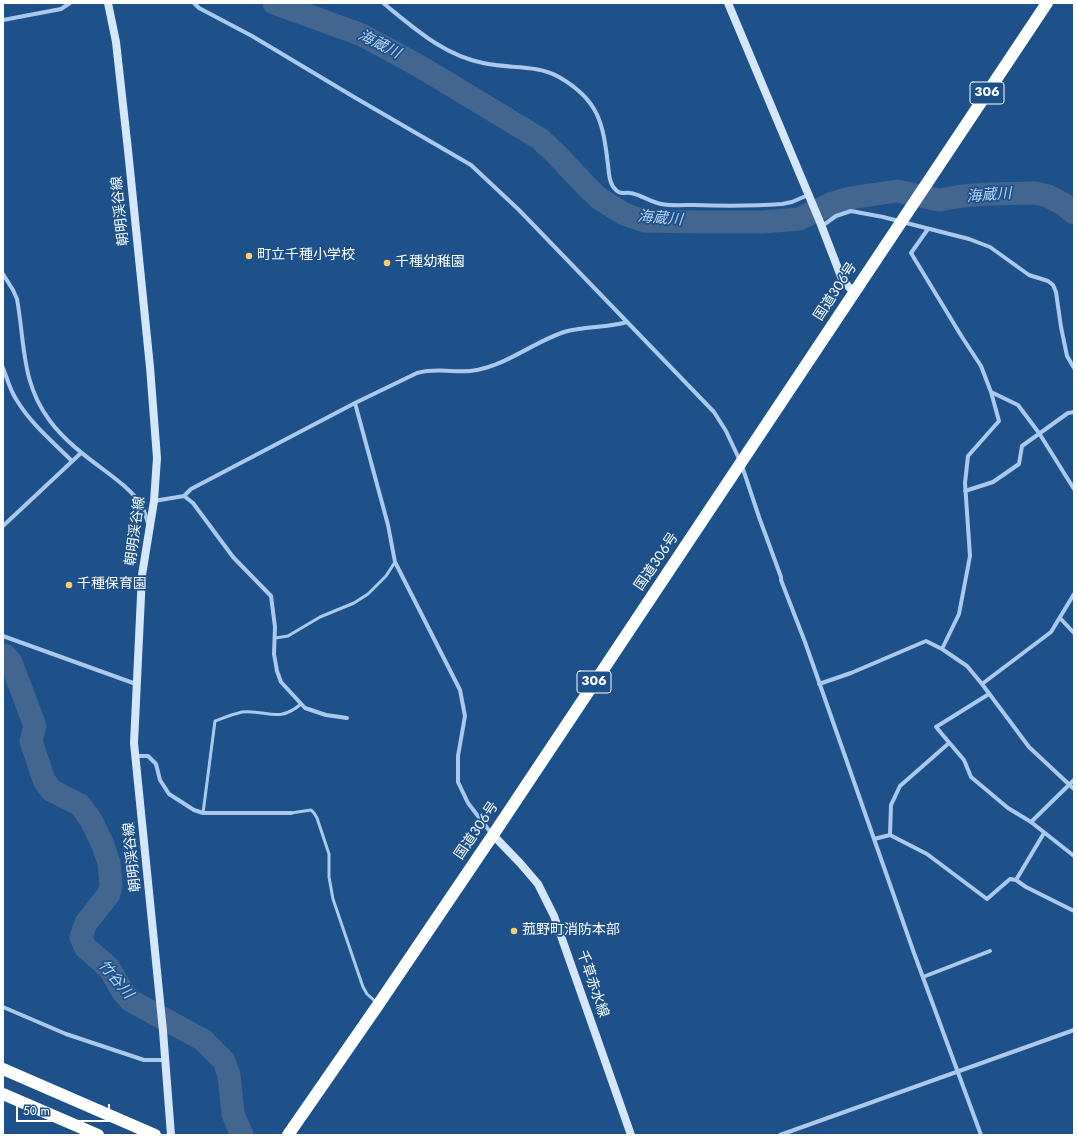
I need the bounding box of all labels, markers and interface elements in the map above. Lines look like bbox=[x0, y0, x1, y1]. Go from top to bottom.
water label: 海蔵川 bbox=[355, 27, 403, 63]
road number: 306 bbox=[970, 82, 1004, 104]
street label: 朝明渓谷線 bbox=[109, 175, 133, 247]
water label: 海蔵川 bbox=[966, 185, 1012, 207]
water label: 海蔵川 bbox=[637, 208, 683, 230]
place label: 町立千種小学校 bbox=[257, 248, 355, 264]
marker: 町立千種小学校 bbox=[244, 251, 254, 261]
place label: 千種幼稚園 bbox=[395, 255, 465, 271]
marker: 千種幼稚園 bbox=[382, 258, 392, 268]
street label: 国道306号 bbox=[811, 260, 861, 324]
street label: 朝明渓谷線 bbox=[123, 495, 149, 567]
street label: 国道306号 bbox=[632, 530, 682, 594]
place label: 千種保育園 bbox=[77, 577, 147, 593]
marker: 千種保育園 bbox=[64, 580, 74, 590]
road number: 306 bbox=[577, 671, 611, 693]
street label: 国道306号 bbox=[452, 799, 502, 863]
street label: 朝明渓谷線 bbox=[121, 821, 145, 893]
place label: 菰野町消防本部 bbox=[522, 923, 620, 939]
marker: 菰野町消防本部 bbox=[509, 926, 519, 936]
street label: 千草赤水線 bbox=[573, 948, 611, 1020]
water label: 竹谷川 bbox=[94, 957, 136, 1003]
scale bar bbox=[18, 1096, 112, 1122]
text: 50 m bbox=[23, 1102, 50, 1120]

